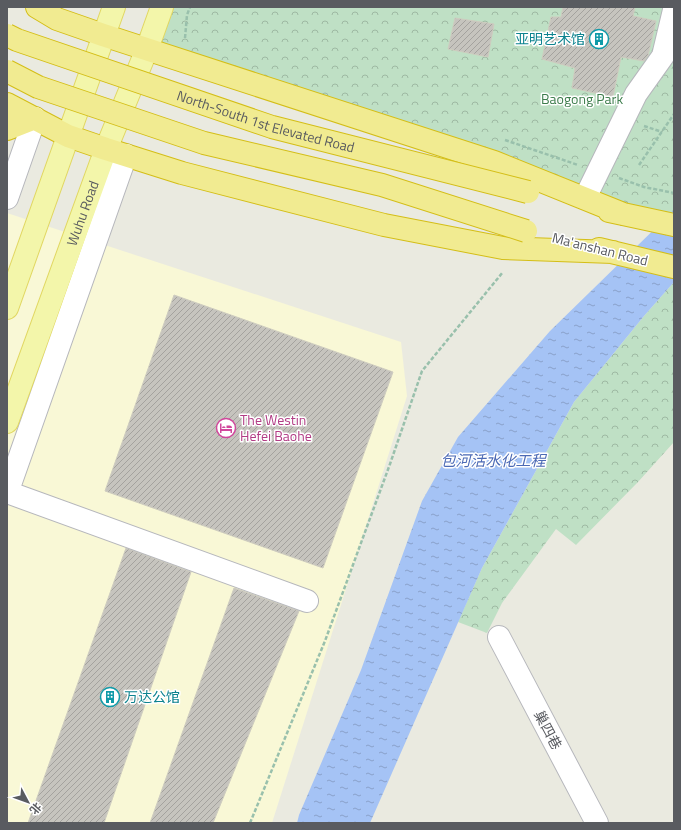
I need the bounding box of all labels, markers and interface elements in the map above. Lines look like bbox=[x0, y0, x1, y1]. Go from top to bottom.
place label: 亚明艺术馆 bbox=[515, 28, 585, 49]
building icon: 亚明艺术馆 bbox=[588, 28, 610, 50]
street label: North-South 1st Elevated Road bbox=[174, 84, 357, 158]
park label: Baogong Park bbox=[541, 88, 623, 109]
street label: Wuhu Road bbox=[61, 178, 104, 249]
street label: Ma'anshan Road bbox=[550, 226, 650, 271]
place label: The Westin Hefei Baohe bbox=[240, 409, 312, 446]
hotel icon: The Westin Hefei Baohe bbox=[215, 417, 237, 439]
water label: 包河活水化工程 bbox=[440, 449, 547, 472]
building icon: 万达公馆 bbox=[99, 686, 121, 708]
place label: 万达公馆 bbox=[124, 686, 180, 707]
street label: 巢四巷 bbox=[529, 706, 568, 753]
north arrow bbox=[8, 782, 48, 822]
text: 北 bbox=[26, 799, 45, 818]

